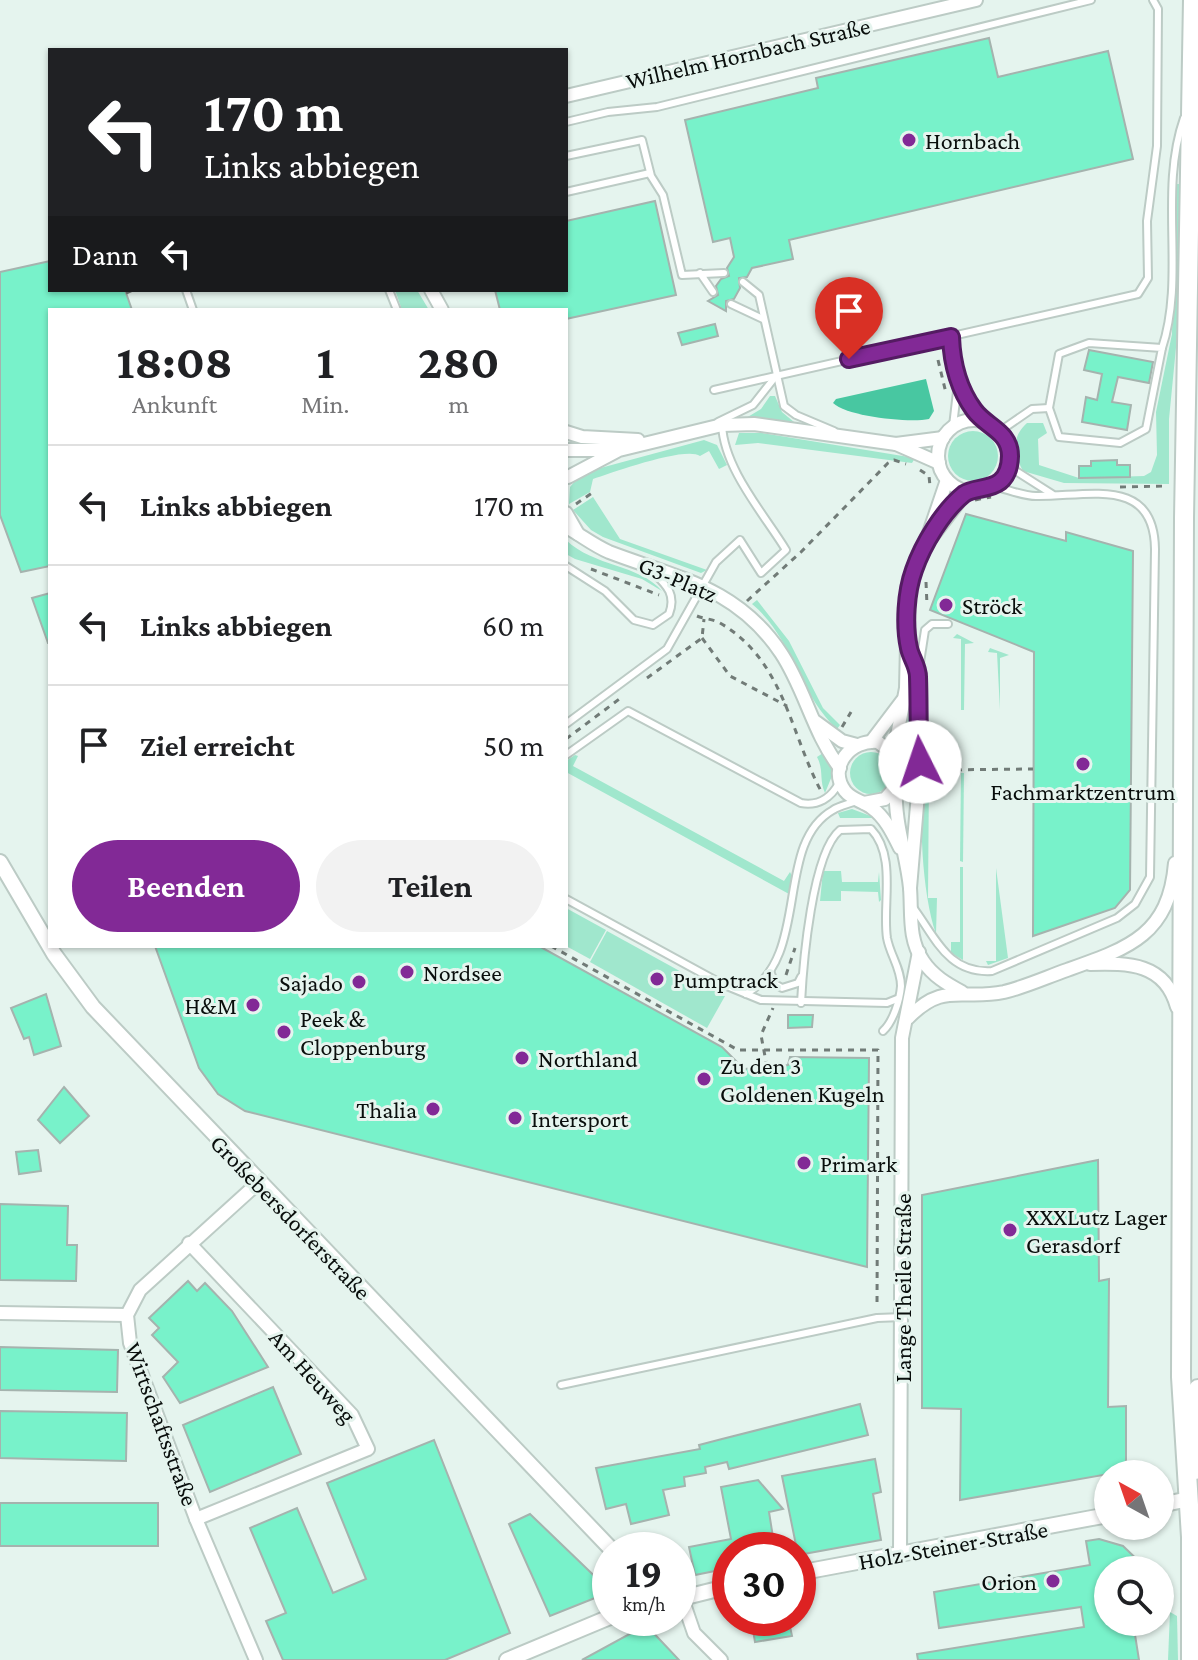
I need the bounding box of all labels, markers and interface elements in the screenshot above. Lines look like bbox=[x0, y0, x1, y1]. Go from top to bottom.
street label: Wilhelm Hornbach Straße bbox=[623, 12, 873, 94]
icon: left bbox=[72, 80, 176, 184]
text: 170 m bbox=[204, 81, 343, 143]
place label: Hornbach bbox=[925, 127, 1020, 154]
marker: Hornbach bbox=[900, 131, 918, 149]
text: Links abbiegen bbox=[204, 146, 420, 186]
icon: left bbox=[154, 232, 198, 276]
text: Dann bbox=[72, 238, 138, 271]
pin bbox=[815, 277, 883, 359]
icon: arrive bbox=[827, 289, 871, 333]
text: 18:08 bbox=[116, 335, 233, 388]
text: 1 bbox=[316, 335, 334, 388]
text: 280 bbox=[418, 335, 500, 388]
text: Ankunft bbox=[132, 390, 217, 419]
text: Min. bbox=[301, 390, 350, 419]
text: m bbox=[448, 390, 469, 419]
icon: left bbox=[72, 483, 116, 527]
text: Links abbiegen bbox=[140, 489, 332, 522]
text: 170 m bbox=[474, 489, 544, 522]
street label: G3-Platz bbox=[635, 550, 721, 608]
place label: Ströck bbox=[962, 592, 1023, 619]
marker: Ströck bbox=[937, 596, 955, 614]
icon: left bbox=[72, 603, 116, 647]
text: Links abbiegen bbox=[140, 609, 332, 642]
text: 60 m bbox=[482, 609, 544, 642]
position arrow bbox=[878, 720, 962, 804]
icon: arrive bbox=[72, 723, 116, 767]
text: Ziel erreicht bbox=[140, 729, 295, 762]
text: 50 m bbox=[483, 729, 544, 762]
marker: Fachmarktzentrum bbox=[1074, 755, 1092, 773]
place label: Fachmarktzentrum bbox=[990, 778, 1176, 805]
button: Beenden bbox=[72, 840, 300, 932]
button: Teilen bbox=[316, 840, 544, 932]
place label: Nordsee bbox=[423, 959, 502, 986]
marker: Nordsee bbox=[398, 963, 416, 981]
place label: Pumptrack bbox=[673, 966, 779, 993]
place label: Sajado bbox=[279, 969, 343, 996]
marker: Pumptrack bbox=[648, 970, 666, 988]
marker: Sajado bbox=[350, 973, 368, 991]
place label: H&M bbox=[185, 992, 237, 1019]
marker: H&M bbox=[244, 996, 262, 1014]
place label: Peek & Cloppenburg bbox=[300, 1005, 426, 1060]
marker: Peek & Cloppenburg bbox=[275, 1023, 293, 1041]
place label: Northland bbox=[538, 1045, 638, 1072]
marker: Northland bbox=[513, 1049, 531, 1067]
place label: Zu den 3 Goldenen Kugeln bbox=[720, 1052, 885, 1107]
marker: Zu den 3 Goldenen Kugeln bbox=[695, 1070, 713, 1088]
place label: Thalia bbox=[356, 1096, 417, 1123]
marker: Thalia bbox=[424, 1100, 442, 1118]
place label: Intersport bbox=[531, 1105, 629, 1132]
marker: Intersport bbox=[506, 1109, 524, 1127]
street label: Großebersdorferstraße bbox=[205, 1129, 377, 1305]
place label: Primark bbox=[820, 1150, 898, 1177]
marker: Primark bbox=[795, 1154, 813, 1172]
street label: Lange Theile Straße bbox=[889, 1194, 916, 1382]
place label: XXXLutz Lager Gerasdorf bbox=[1026, 1203, 1168, 1258]
marker: XXXLutz Lager Gerasdorf bbox=[1001, 1221, 1019, 1239]
street label: Am Heuweg bbox=[264, 1324, 362, 1428]
street label: Wirtschaftsstraße bbox=[120, 1339, 204, 1509]
north arrow bbox=[1094, 1460, 1174, 1540]
map controls bbox=[1094, 1460, 1174, 1636]
street label: Holz-Steiner-Straße bbox=[856, 1515, 1050, 1575]
speed limit sign: 30 bbox=[712, 1532, 816, 1636]
text: 19 bbox=[626, 1551, 662, 1596]
button: search bbox=[1094, 1556, 1174, 1636]
place label: Orion bbox=[981, 1568, 1037, 1595]
marker: Orion bbox=[1044, 1572, 1062, 1590]
text: km/h bbox=[622, 1593, 666, 1615]

